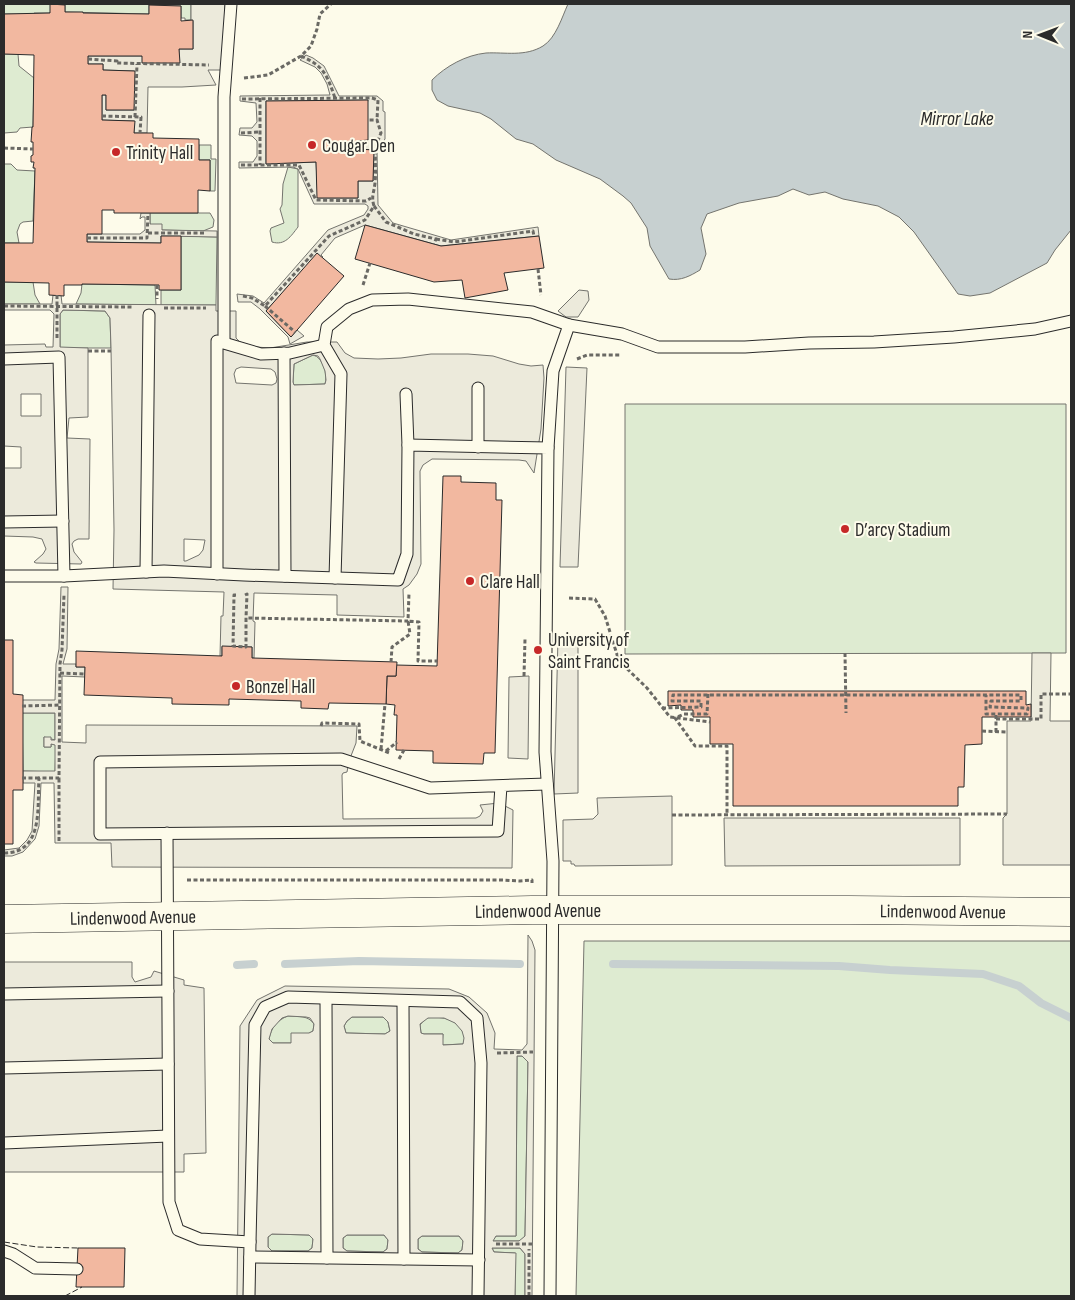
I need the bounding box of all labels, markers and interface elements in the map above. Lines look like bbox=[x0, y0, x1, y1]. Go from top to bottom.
north arrow bbox=[1015, 10, 1065, 60]
text: N bbox=[1019, 31, 1036, 39]
water label: Mirror Lake bbox=[920, 107, 994, 131]
place label: Cougar Den bbox=[322, 135, 395, 158]
marker: Cougar Den bbox=[306, 139, 318, 151]
place label: Trinity Hall bbox=[126, 142, 193, 165]
marker: Trinity Hall bbox=[110, 146, 122, 158]
place label: D’arcy Stadium bbox=[855, 519, 951, 542]
marker: D’arcy Stadium bbox=[839, 523, 851, 535]
place label: Clare Hall bbox=[480, 571, 540, 594]
marker: Clare Hall bbox=[464, 575, 476, 587]
place label: University of Saint Francis bbox=[548, 629, 630, 674]
marker: University of Saint Francis bbox=[532, 644, 544, 656]
place label: Bonzel Hall bbox=[246, 676, 315, 699]
marker: Bonzel Hall bbox=[230, 680, 242, 692]
street label: Lindenwood Avenue bbox=[475, 900, 601, 924]
street label: Lindenwood Avenue bbox=[880, 900, 1006, 924]
street label: Lindenwood Avenue bbox=[70, 906, 196, 931]

